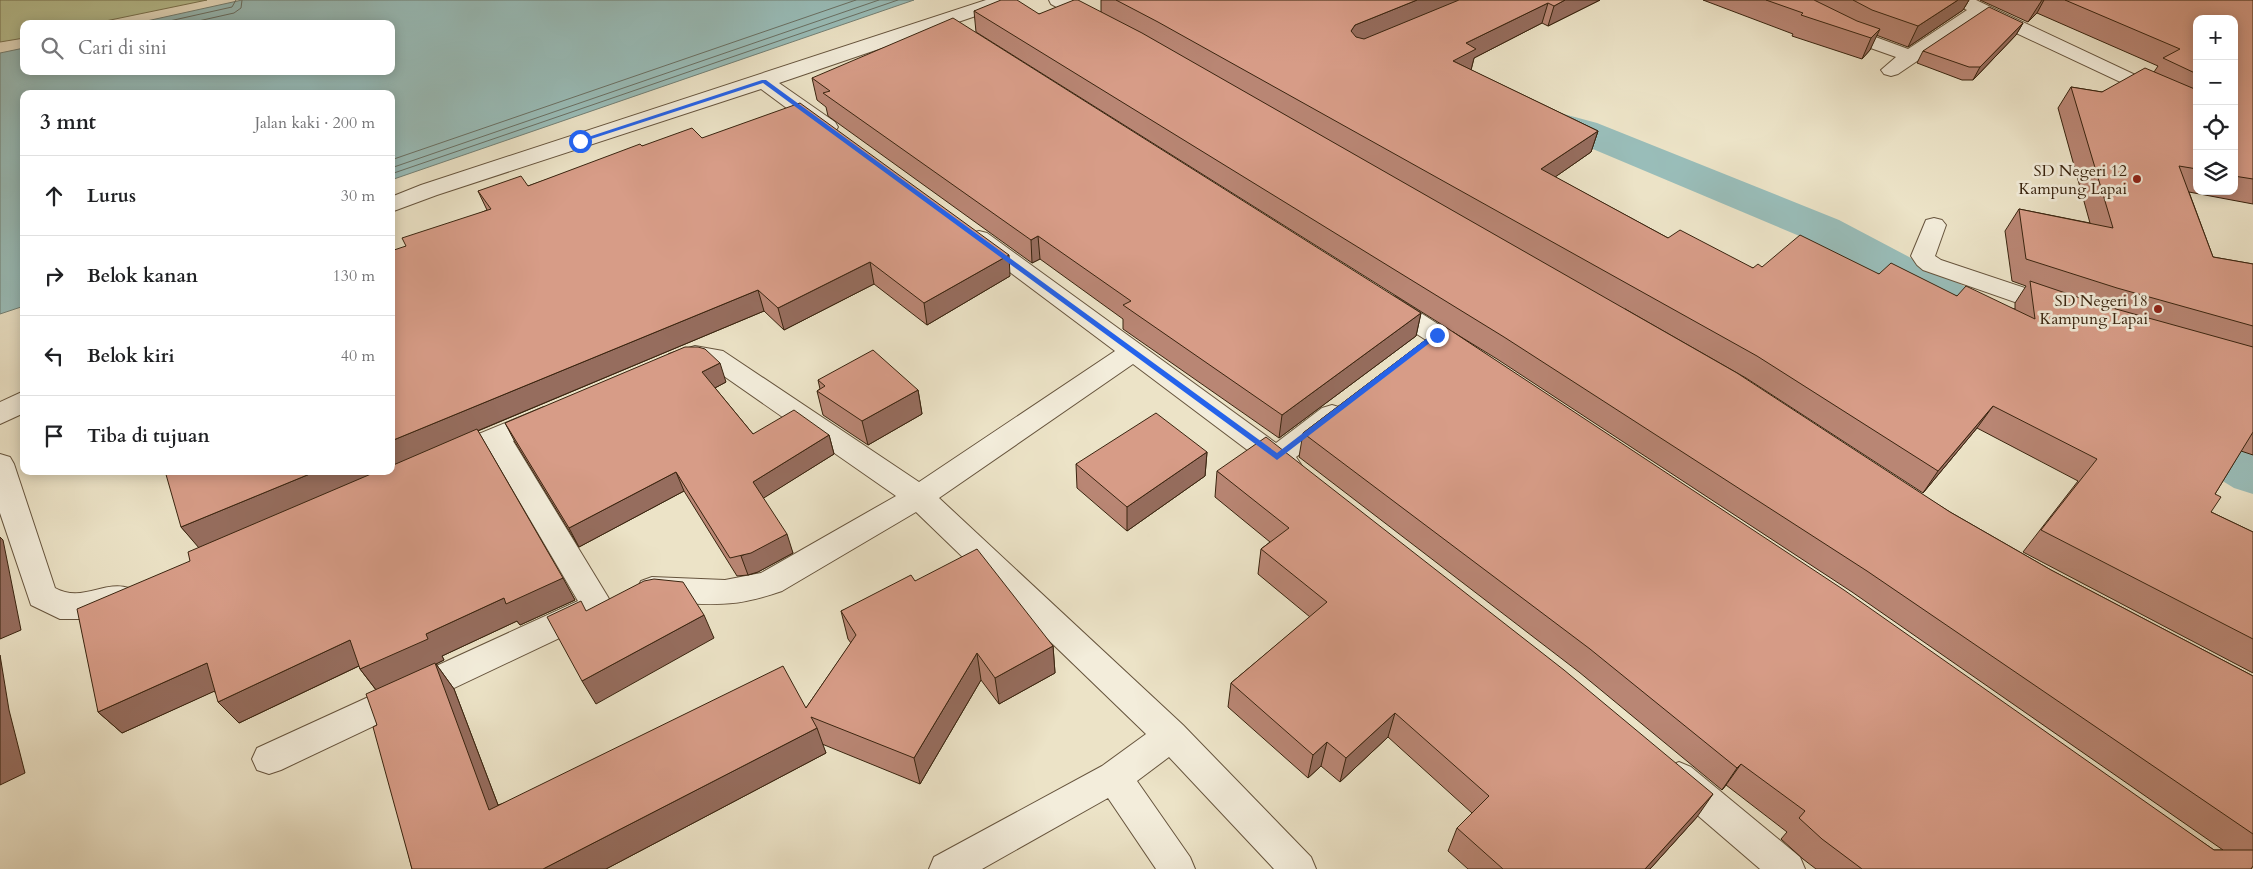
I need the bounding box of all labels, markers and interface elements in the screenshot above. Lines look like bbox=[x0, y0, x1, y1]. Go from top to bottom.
map controls bbox=[2193, 15, 2238, 195]
button: + bbox=[2193, 15, 2238, 60]
search box bbox=[20, 20, 395, 75]
icon: search bbox=[38, 34, 66, 62]
text: Cari di sini bbox=[78, 35, 167, 61]
button: − bbox=[2193, 60, 2238, 105]
button: locate bbox=[2193, 105, 2238, 150]
text: 3 mnt bbox=[40, 108, 96, 137]
text: Jalan kaki · 200 m bbox=[255, 112, 375, 134]
route start bbox=[569, 130, 592, 153]
button: layers bbox=[2193, 150, 2238, 195]
place label: SD Negeri 12 Kampung Lapai bbox=[2018, 160, 2128, 200]
marker: SD Negeri 12 Kampung Lapai bbox=[2131, 173, 2143, 185]
icon: ahead bbox=[40, 182, 68, 210]
text: Lurus bbox=[87, 183, 136, 209]
text: 30 m bbox=[341, 185, 375, 207]
icon: right bbox=[40, 262, 68, 290]
text: Belok kanan bbox=[87, 263, 198, 289]
text: 130 m bbox=[333, 265, 375, 287]
place label: SD Negeri 18 Kampung Lapai bbox=[2039, 290, 2149, 330]
marker: SD Negeri 18 Kampung Lapai bbox=[2152, 303, 2164, 315]
route end bbox=[1426, 324, 1449, 347]
icon: left bbox=[40, 342, 68, 370]
text: Belok kiri bbox=[87, 343, 174, 369]
text: 40 m bbox=[341, 345, 375, 367]
icon: arrive bbox=[40, 422, 68, 450]
text: Tiba di tujuan bbox=[87, 423, 210, 449]

